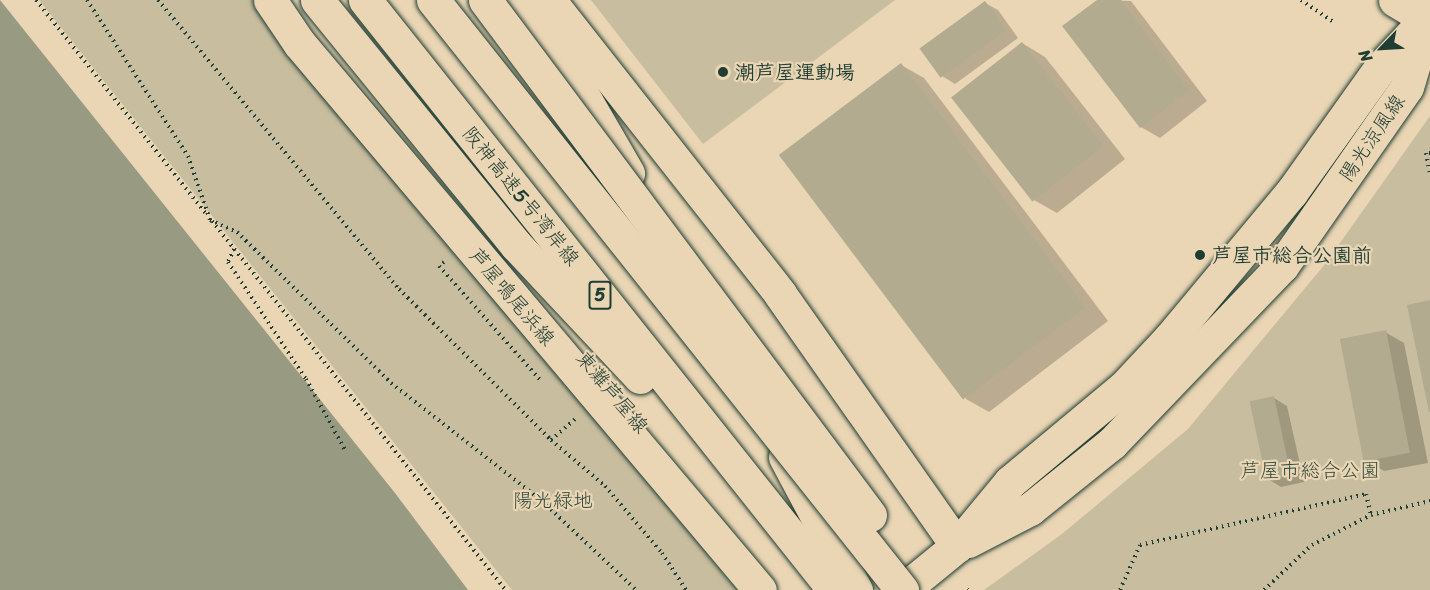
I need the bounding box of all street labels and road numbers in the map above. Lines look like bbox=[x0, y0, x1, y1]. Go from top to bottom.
street label: 陽光涼風線 bbox=[1334, 90, 1410, 186]
street label: 阪神高速5号湾岸線 bbox=[457, 122, 585, 270]
street label: 芦屋鳴尾浜線 bbox=[464, 243, 560, 351]
road number: 5 bbox=[588, 280, 612, 310]
street label: 東灘芦屋線 bbox=[571, 346, 653, 438]

